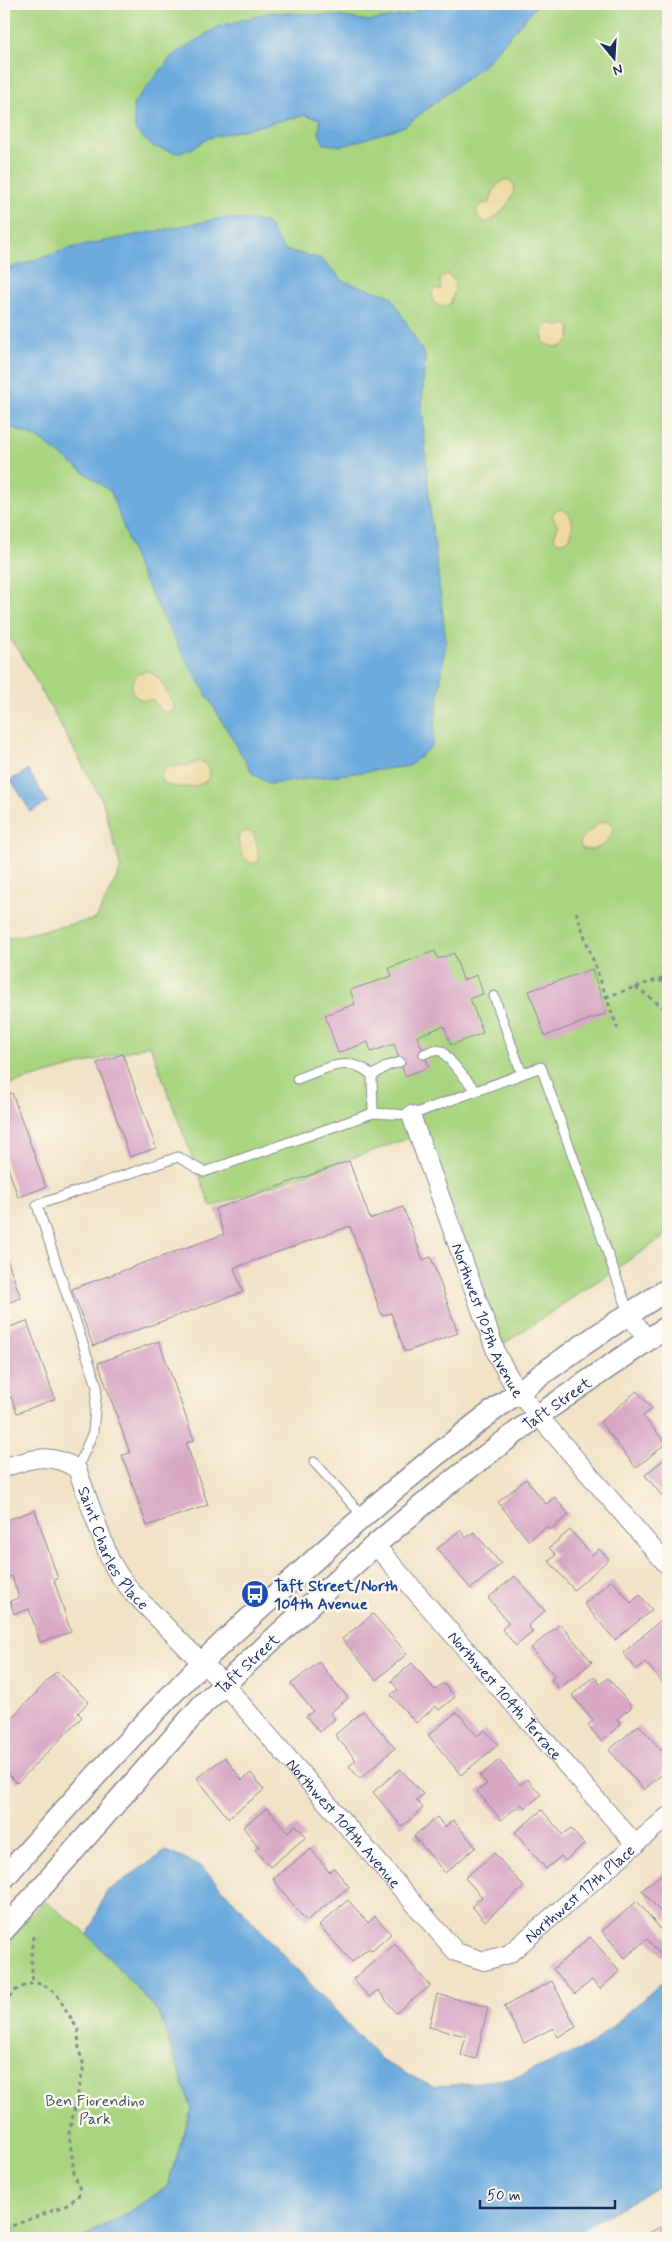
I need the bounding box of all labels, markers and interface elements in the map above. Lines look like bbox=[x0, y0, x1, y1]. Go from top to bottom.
north arrow bbox=[590, 32, 640, 82]
text: N bbox=[610, 59, 625, 79]
street label: Northwest 105th Avenue bbox=[446, 1241, 527, 1403]
street label: Taft Street bbox=[519, 1372, 597, 1436]
street label: Saint Charles Place bbox=[72, 1484, 153, 1615]
place label: Taft Street/North 104th Avenue bbox=[274, 1576, 398, 1615]
bus stop icon: Taft Street/North 104th Avenue bbox=[240, 1579, 270, 1609]
street label: Northwest 104th Terrace bbox=[442, 1627, 567, 1766]
street label: Taft Street bbox=[211, 1629, 285, 1699]
street label: Northwest 104th Avenue bbox=[281, 1754, 405, 1893]
street label: Northwest 17th Place bbox=[520, 1841, 640, 1948]
park label: Ben Fiorendino Park bbox=[45, 2091, 145, 2130]
scale bar bbox=[480, 2177, 614, 2209]
text: 50 m bbox=[487, 2186, 521, 2206]

